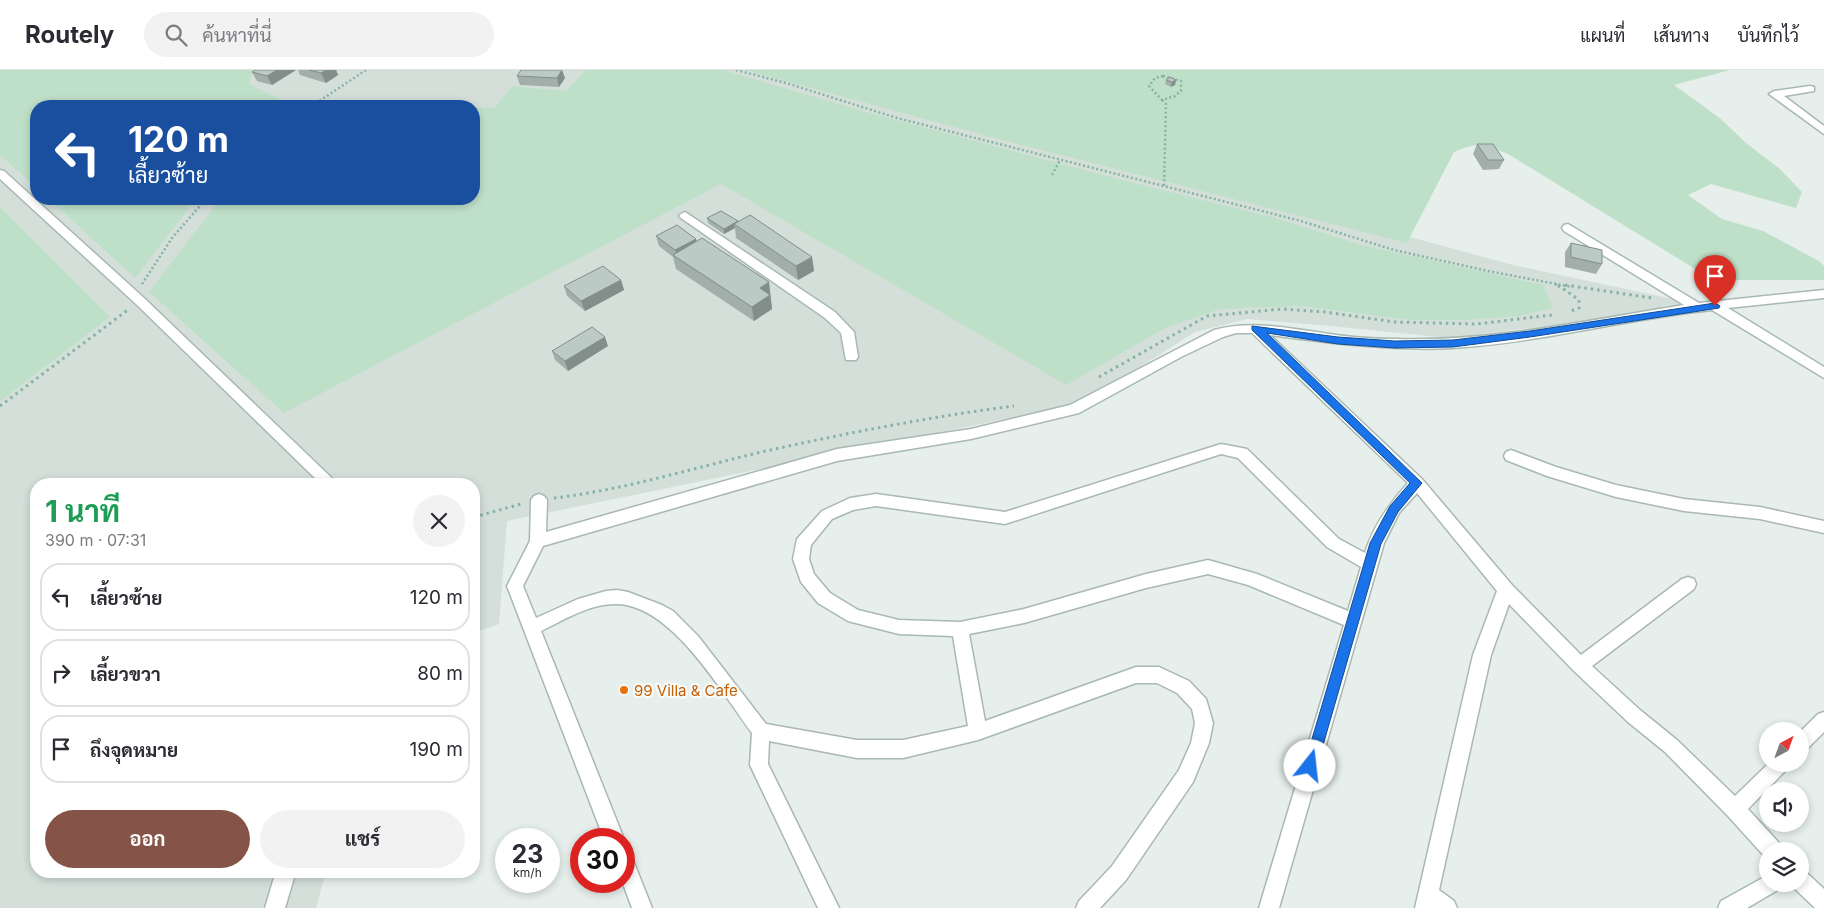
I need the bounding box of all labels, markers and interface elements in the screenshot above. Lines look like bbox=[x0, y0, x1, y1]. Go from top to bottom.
search box bbox=[144, 12, 494, 57]
text: Routely bbox=[25, 20, 114, 49]
icon: search bbox=[162, 21, 190, 49]
text: ค้นหาที่นี่ bbox=[202, 24, 272, 47]
text: แผนที่ bbox=[1580, 25, 1625, 46]
text: เส้นทาง bbox=[1653, 25, 1709, 46]
text: บันทึกไว้ bbox=[1737, 25, 1799, 46]
text: 120 m bbox=[128, 118, 229, 160]
icon: left bbox=[45, 120, 110, 185]
text: เลี้ยวซ้าย bbox=[128, 162, 208, 188]
pin bbox=[1694, 255, 1736, 306]
icon: arrive bbox=[1701, 262, 1729, 290]
text: 1 นาที bbox=[45, 493, 120, 529]
button: close bbox=[413, 495, 465, 547]
text: 390 m · 07:31 bbox=[45, 530, 146, 550]
icon: left bbox=[47, 583, 75, 611]
text: 120 m bbox=[410, 586, 463, 609]
text: เลี้ยวซ้าย bbox=[90, 587, 162, 610]
icon: right bbox=[47, 659, 75, 687]
text: 80 m bbox=[417, 662, 463, 685]
text: เลี้ยวขวา bbox=[90, 663, 161, 686]
place label: 99 Villa & Cafe bbox=[634, 681, 738, 700]
marker: 99 Villa & Cafe bbox=[618, 684, 630, 696]
north arrow bbox=[1759, 722, 1809, 772]
map controls bbox=[1759, 722, 1809, 892]
icon: arrive bbox=[47, 735, 75, 763]
text: 190 m bbox=[410, 738, 463, 761]
text: ถึงจุดหมาย bbox=[90, 739, 178, 762]
position arrow bbox=[1283, 739, 1335, 791]
button: sound bbox=[1759, 782, 1809, 832]
button: ออก bbox=[45, 810, 250, 868]
button: แชร์ bbox=[260, 810, 465, 868]
speed limit sign: 30 bbox=[570, 828, 635, 893]
text: 23 bbox=[512, 839, 543, 869]
button: layers bbox=[1759, 842, 1809, 892]
text: km/h bbox=[513, 865, 542, 880]

